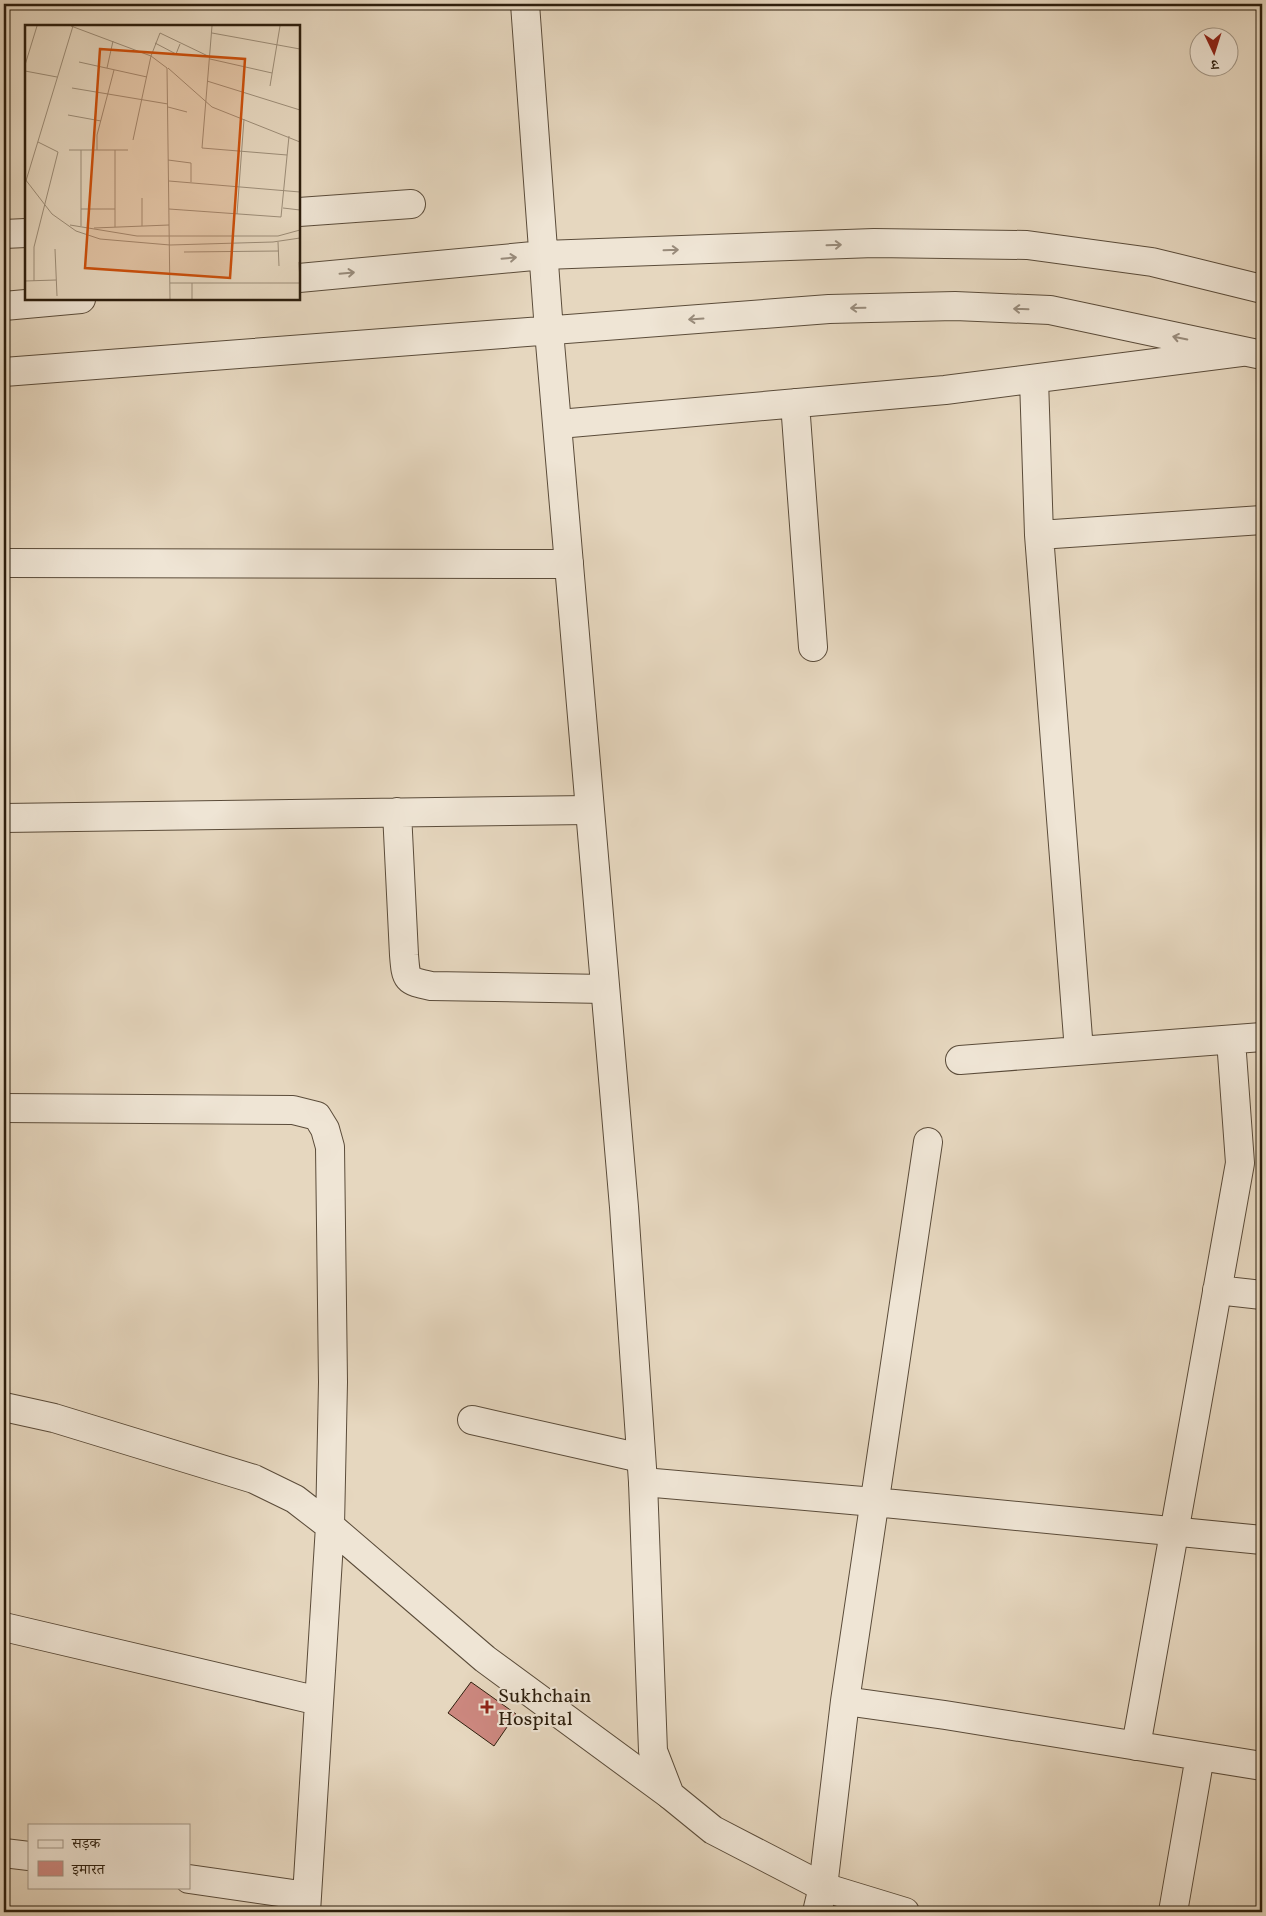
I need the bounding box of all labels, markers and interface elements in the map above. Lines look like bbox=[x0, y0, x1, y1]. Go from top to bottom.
inset map bbox=[25, 25, 300, 300]
north arrow bbox=[1188, 28, 1238, 78]
text: उ bbox=[1210, 54, 1220, 73]
one-way arrow bbox=[825, 240, 841, 249]
one-way arrow bbox=[663, 246, 679, 255]
one-way arrow bbox=[501, 253, 517, 263]
one-way arrow bbox=[339, 269, 355, 278]
one-way arrow bbox=[850, 303, 866, 313]
one-way arrow bbox=[1013, 305, 1029, 314]
one-way arrow bbox=[688, 314, 704, 324]
one-way arrow bbox=[1173, 332, 1189, 342]
place label: Sukhchain Hospital bbox=[498, 1683, 591, 1734]
marker: Sukhchain Hospital bbox=[480, 1700, 494, 1714]
legend bbox=[28, 1824, 190, 1888]
text: सड़क bbox=[71, 1834, 101, 1855]
text: इमारत bbox=[71, 1860, 106, 1881]

